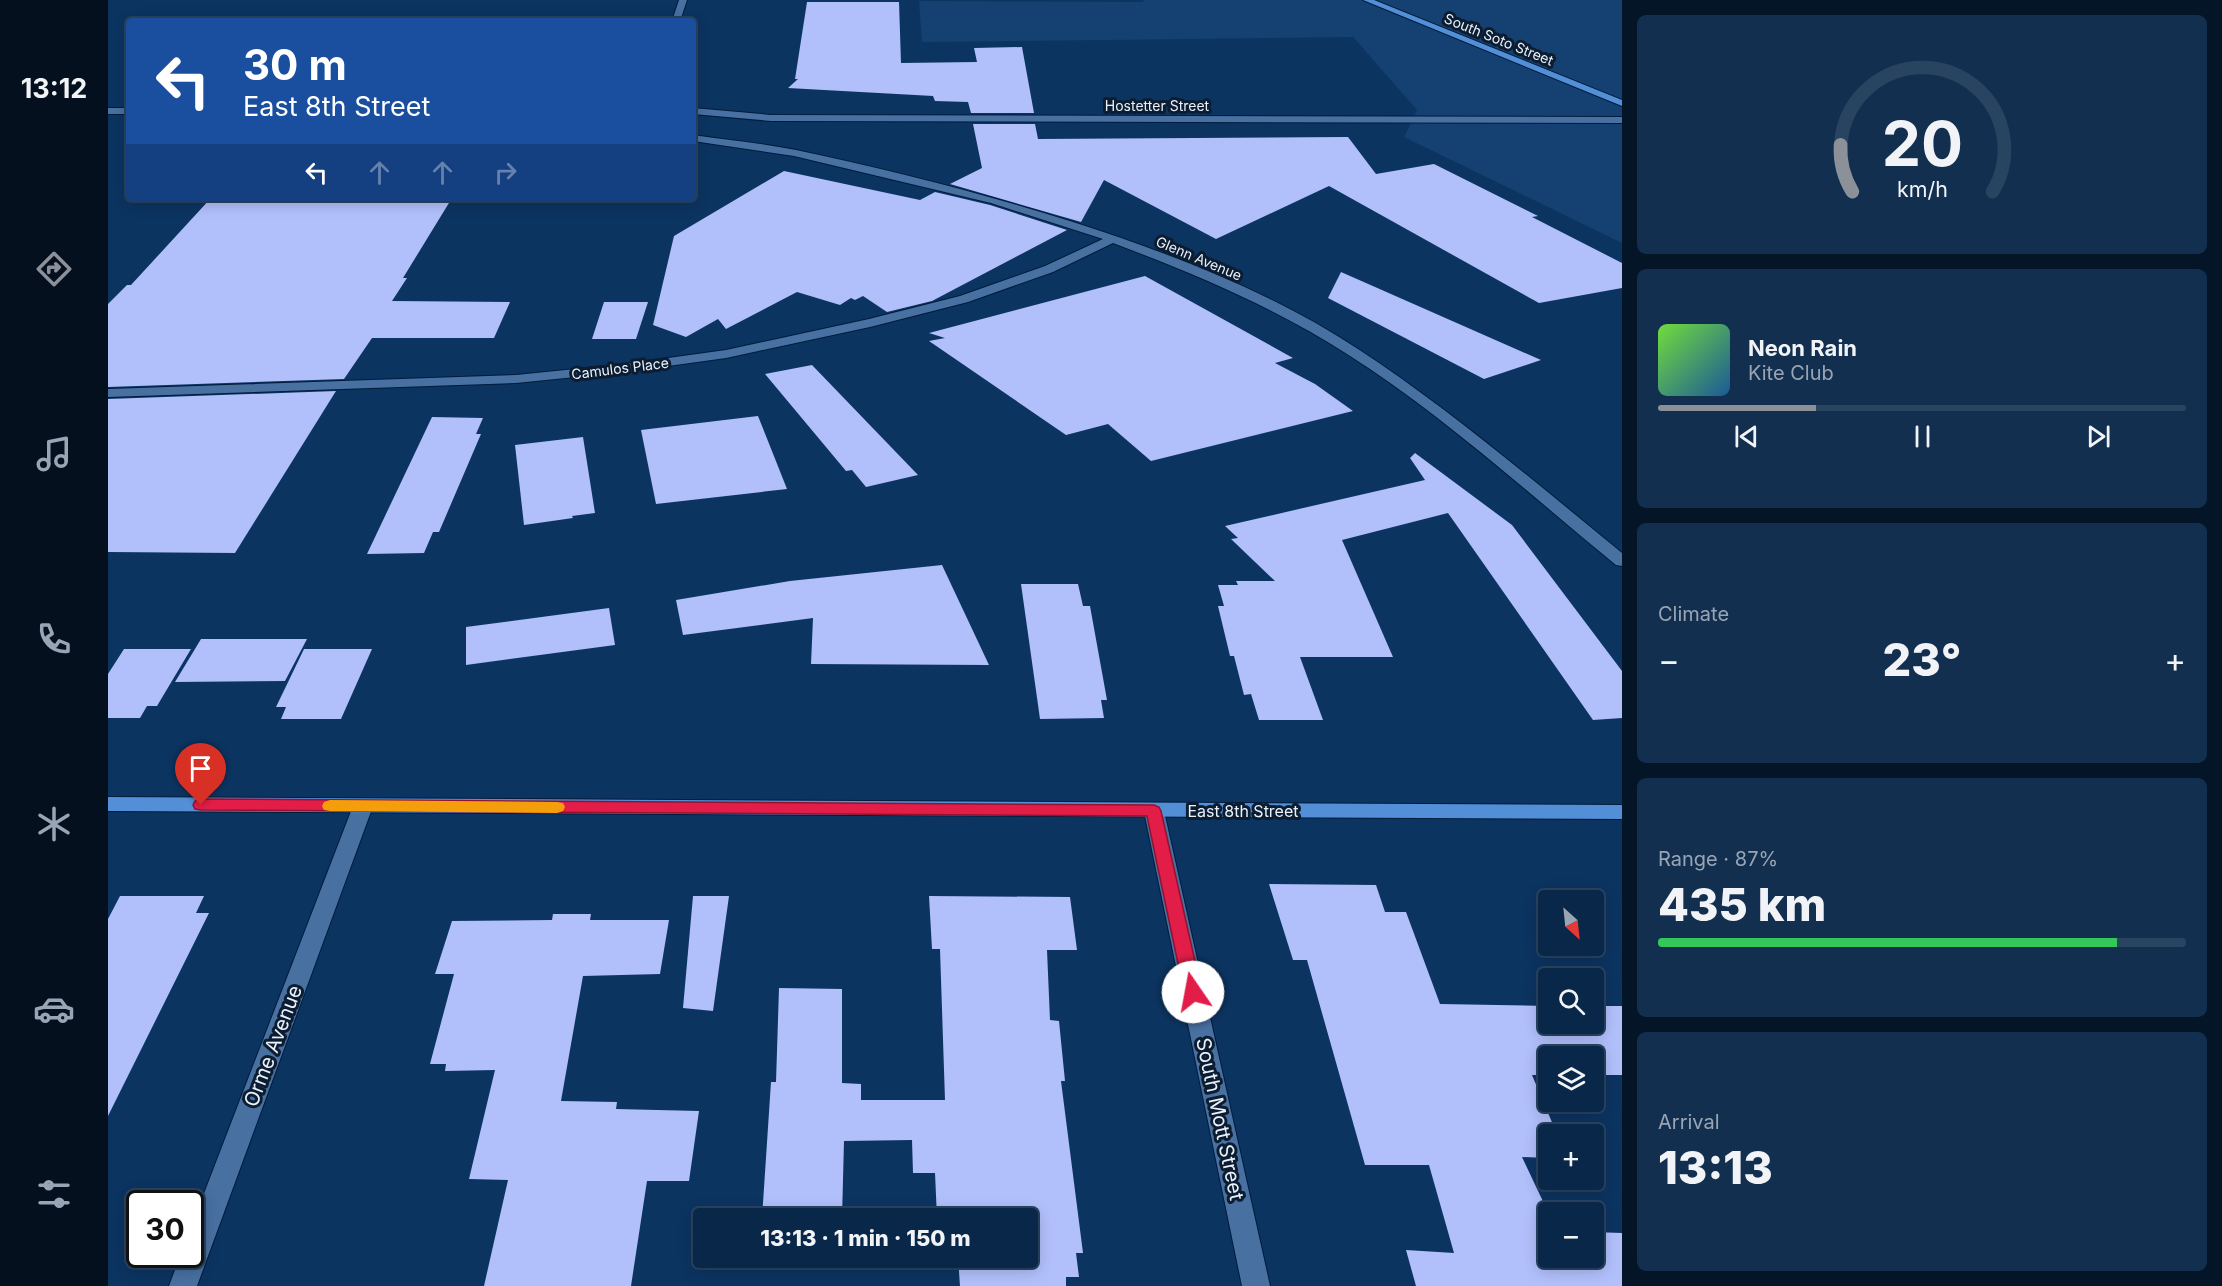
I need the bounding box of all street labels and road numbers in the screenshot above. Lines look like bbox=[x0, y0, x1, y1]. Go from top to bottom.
street label: South Soto Street bbox=[1442, 9, 1556, 69]
street label: Hostetter Street bbox=[1105, 97, 1210, 114]
street label: Glenn Avenue bbox=[1153, 232, 1245, 284]
street label: Camulos Place bbox=[570, 354, 670, 382]
street label: East 8th Street bbox=[1187, 801, 1299, 821]
street label: Orme Avenue bbox=[239, 982, 307, 1110]
street label: South Mott Street bbox=[1191, 1036, 1249, 1203]

